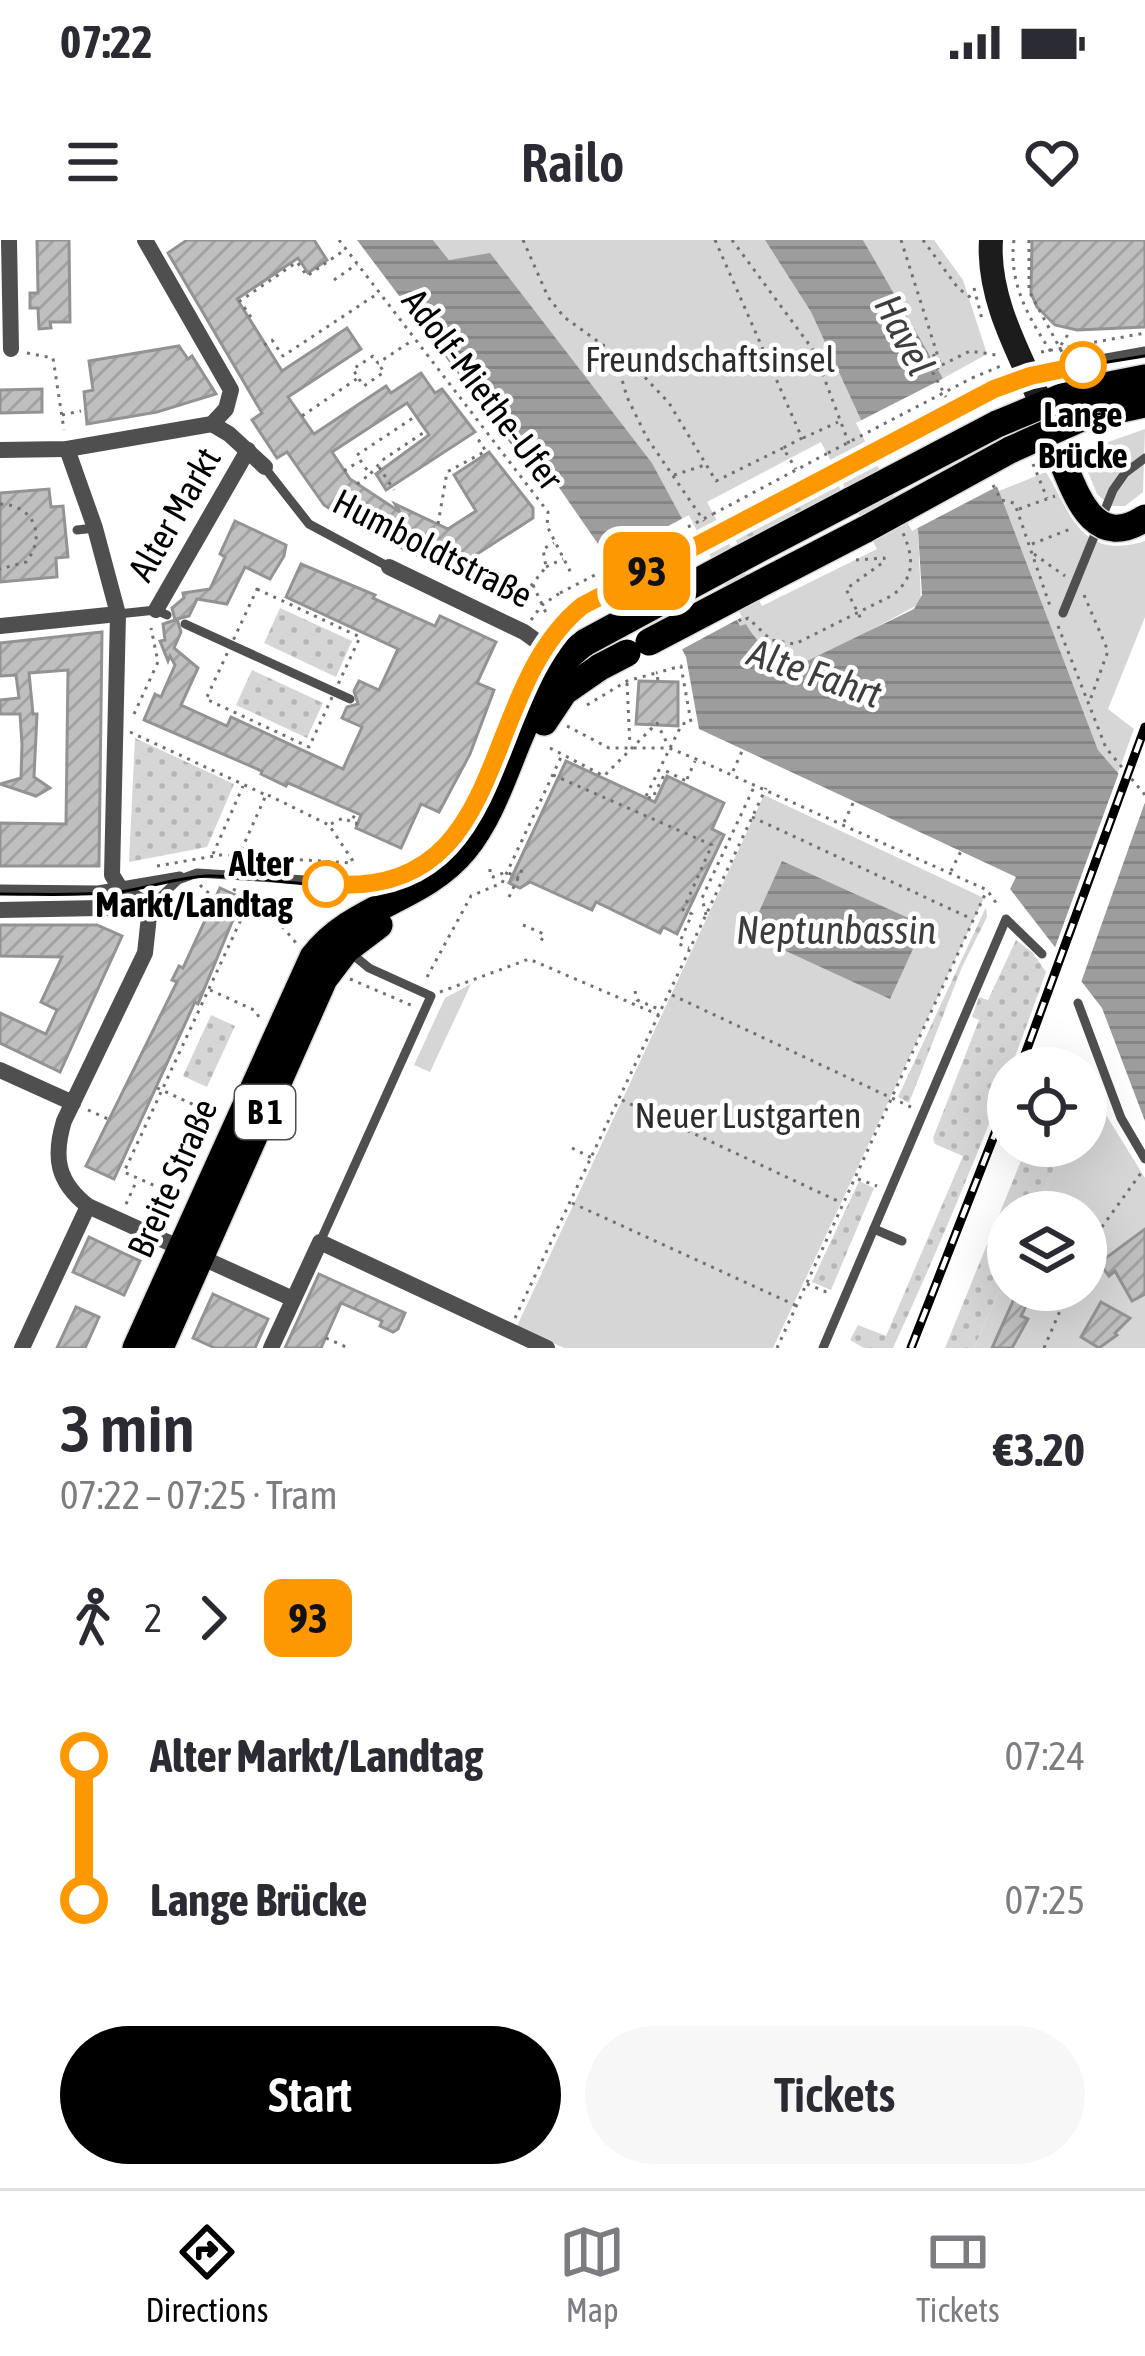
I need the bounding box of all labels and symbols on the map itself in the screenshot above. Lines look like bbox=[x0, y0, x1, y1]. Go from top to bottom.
street label: Adolf-Miethe-Ufer bbox=[394, 280, 573, 499]
water label: Havel bbox=[866, 287, 944, 383]
park label: Freundschaftsinsel bbox=[585, 338, 836, 380]
marker: Lange Brücke bbox=[1061, 343, 1105, 387]
place label: Lange Brücke bbox=[1038, 393, 1128, 476]
street label: Alter Markt bbox=[119, 440, 229, 588]
street label: Humboldtstraße bbox=[326, 480, 540, 616]
line badge: 93 bbox=[593, 532, 701, 610]
water label: Alte Fahrt bbox=[742, 629, 887, 716]
place label: Alter Markt/Landtag bbox=[95, 842, 294, 925]
marker: Alter Markt/Landtag bbox=[304, 862, 348, 906]
water label: Neptunbassin bbox=[736, 908, 936, 952]
road number: B 1 bbox=[235, 1085, 295, 1139]
street label: Breite Straße bbox=[118, 1092, 226, 1264]
park label: Neuer Lustgarten bbox=[635, 1094, 861, 1136]

